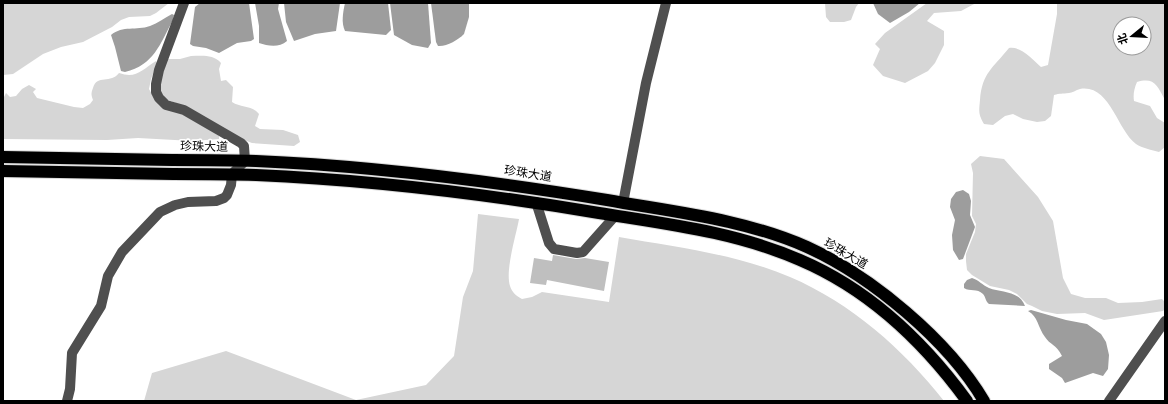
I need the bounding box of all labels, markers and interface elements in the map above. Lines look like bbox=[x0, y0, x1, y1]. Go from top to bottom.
north arrow bbox=[1112, 16, 1152, 56]
text: 北 bbox=[1114, 32, 1131, 46]
street label: 珍珠大道 bbox=[180, 138, 228, 154]
street label: 珍珠大道 bbox=[503, 162, 553, 184]
street label: 珍珠大道 bbox=[821, 235, 871, 271]

